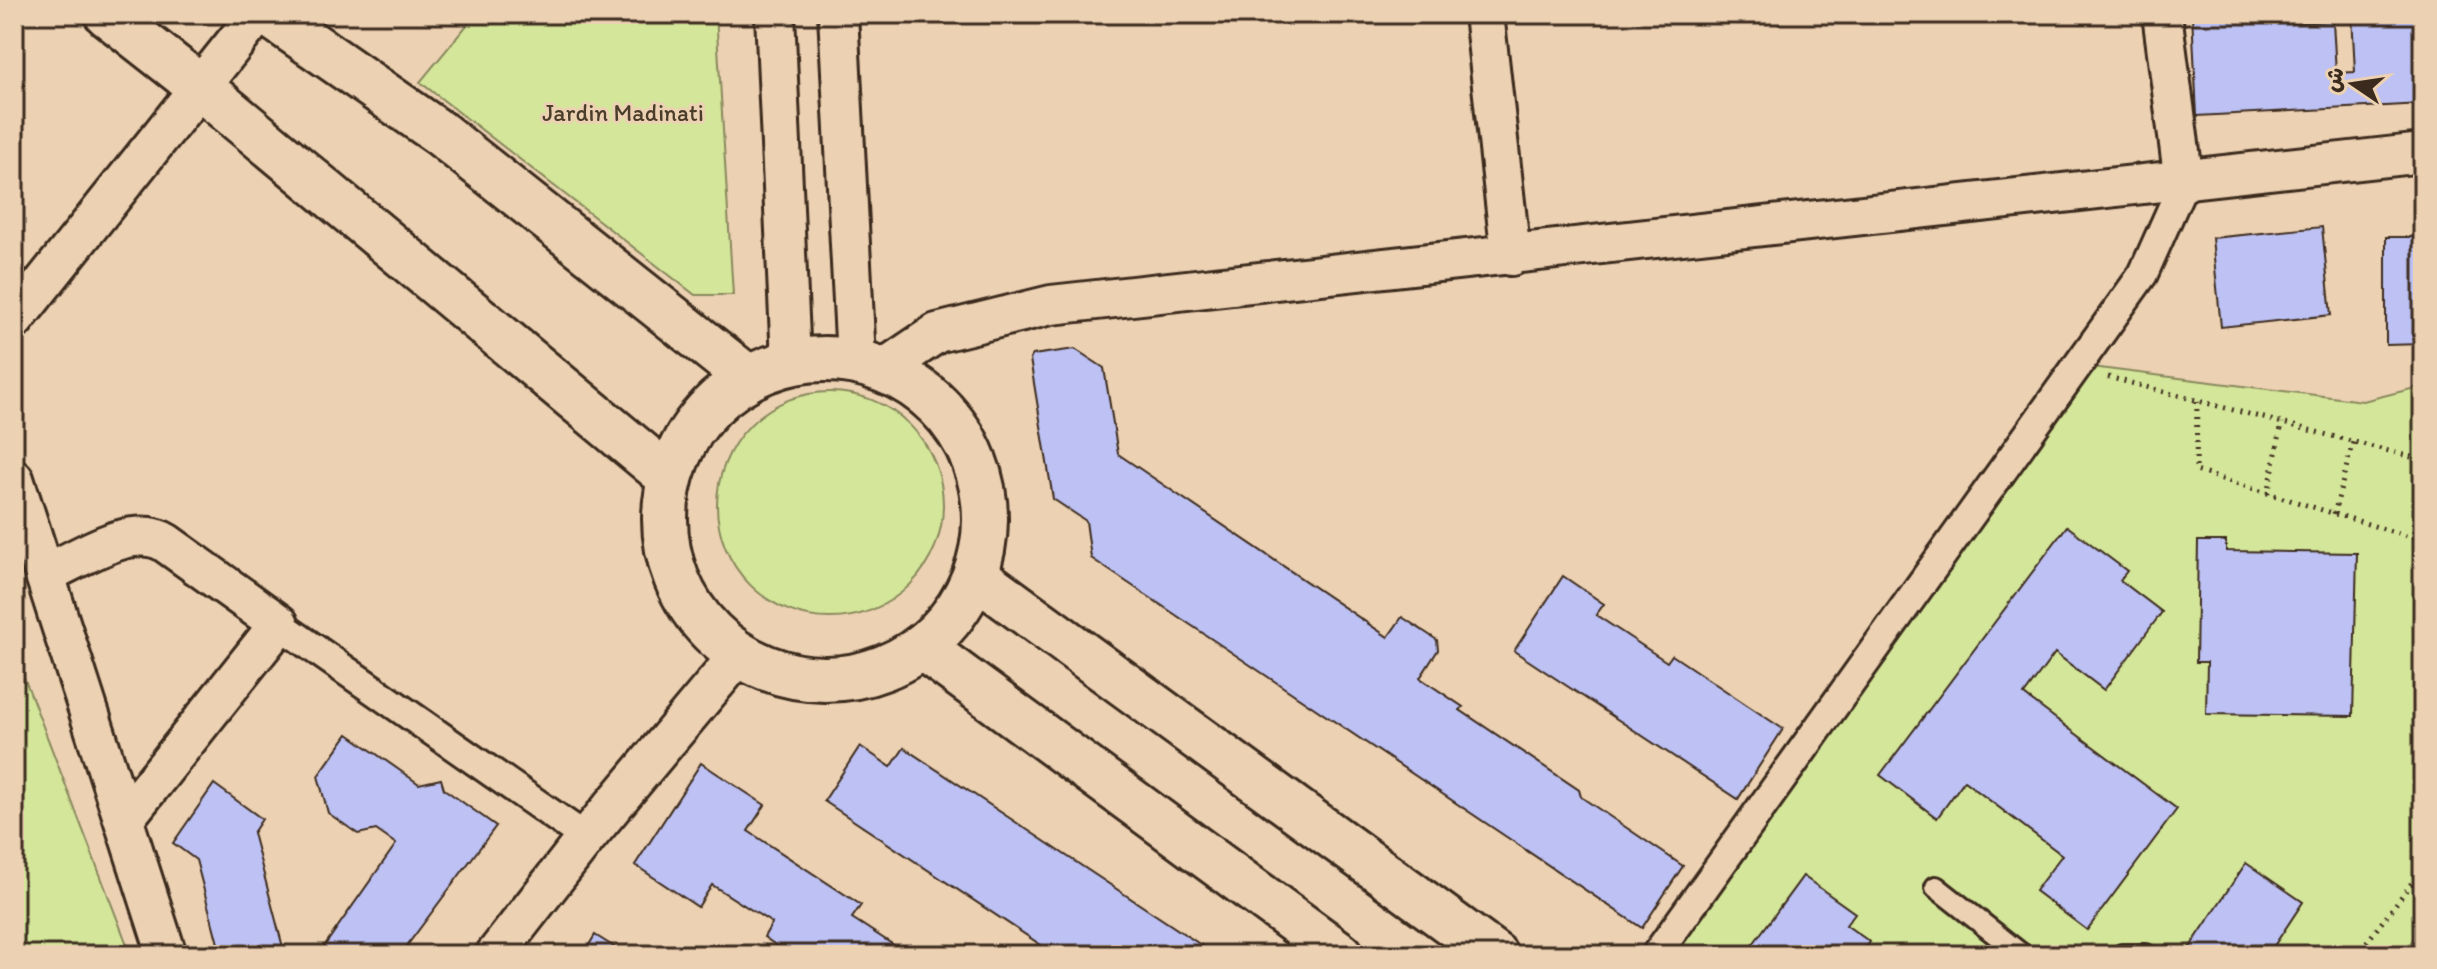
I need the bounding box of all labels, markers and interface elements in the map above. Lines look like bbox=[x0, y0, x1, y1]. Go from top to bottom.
north arrow bbox=[2313, 44, 2393, 124]
text: ش bbox=[2318, 65, 2350, 94]
park label: Jardin Madinati bbox=[542, 98, 704, 127]

